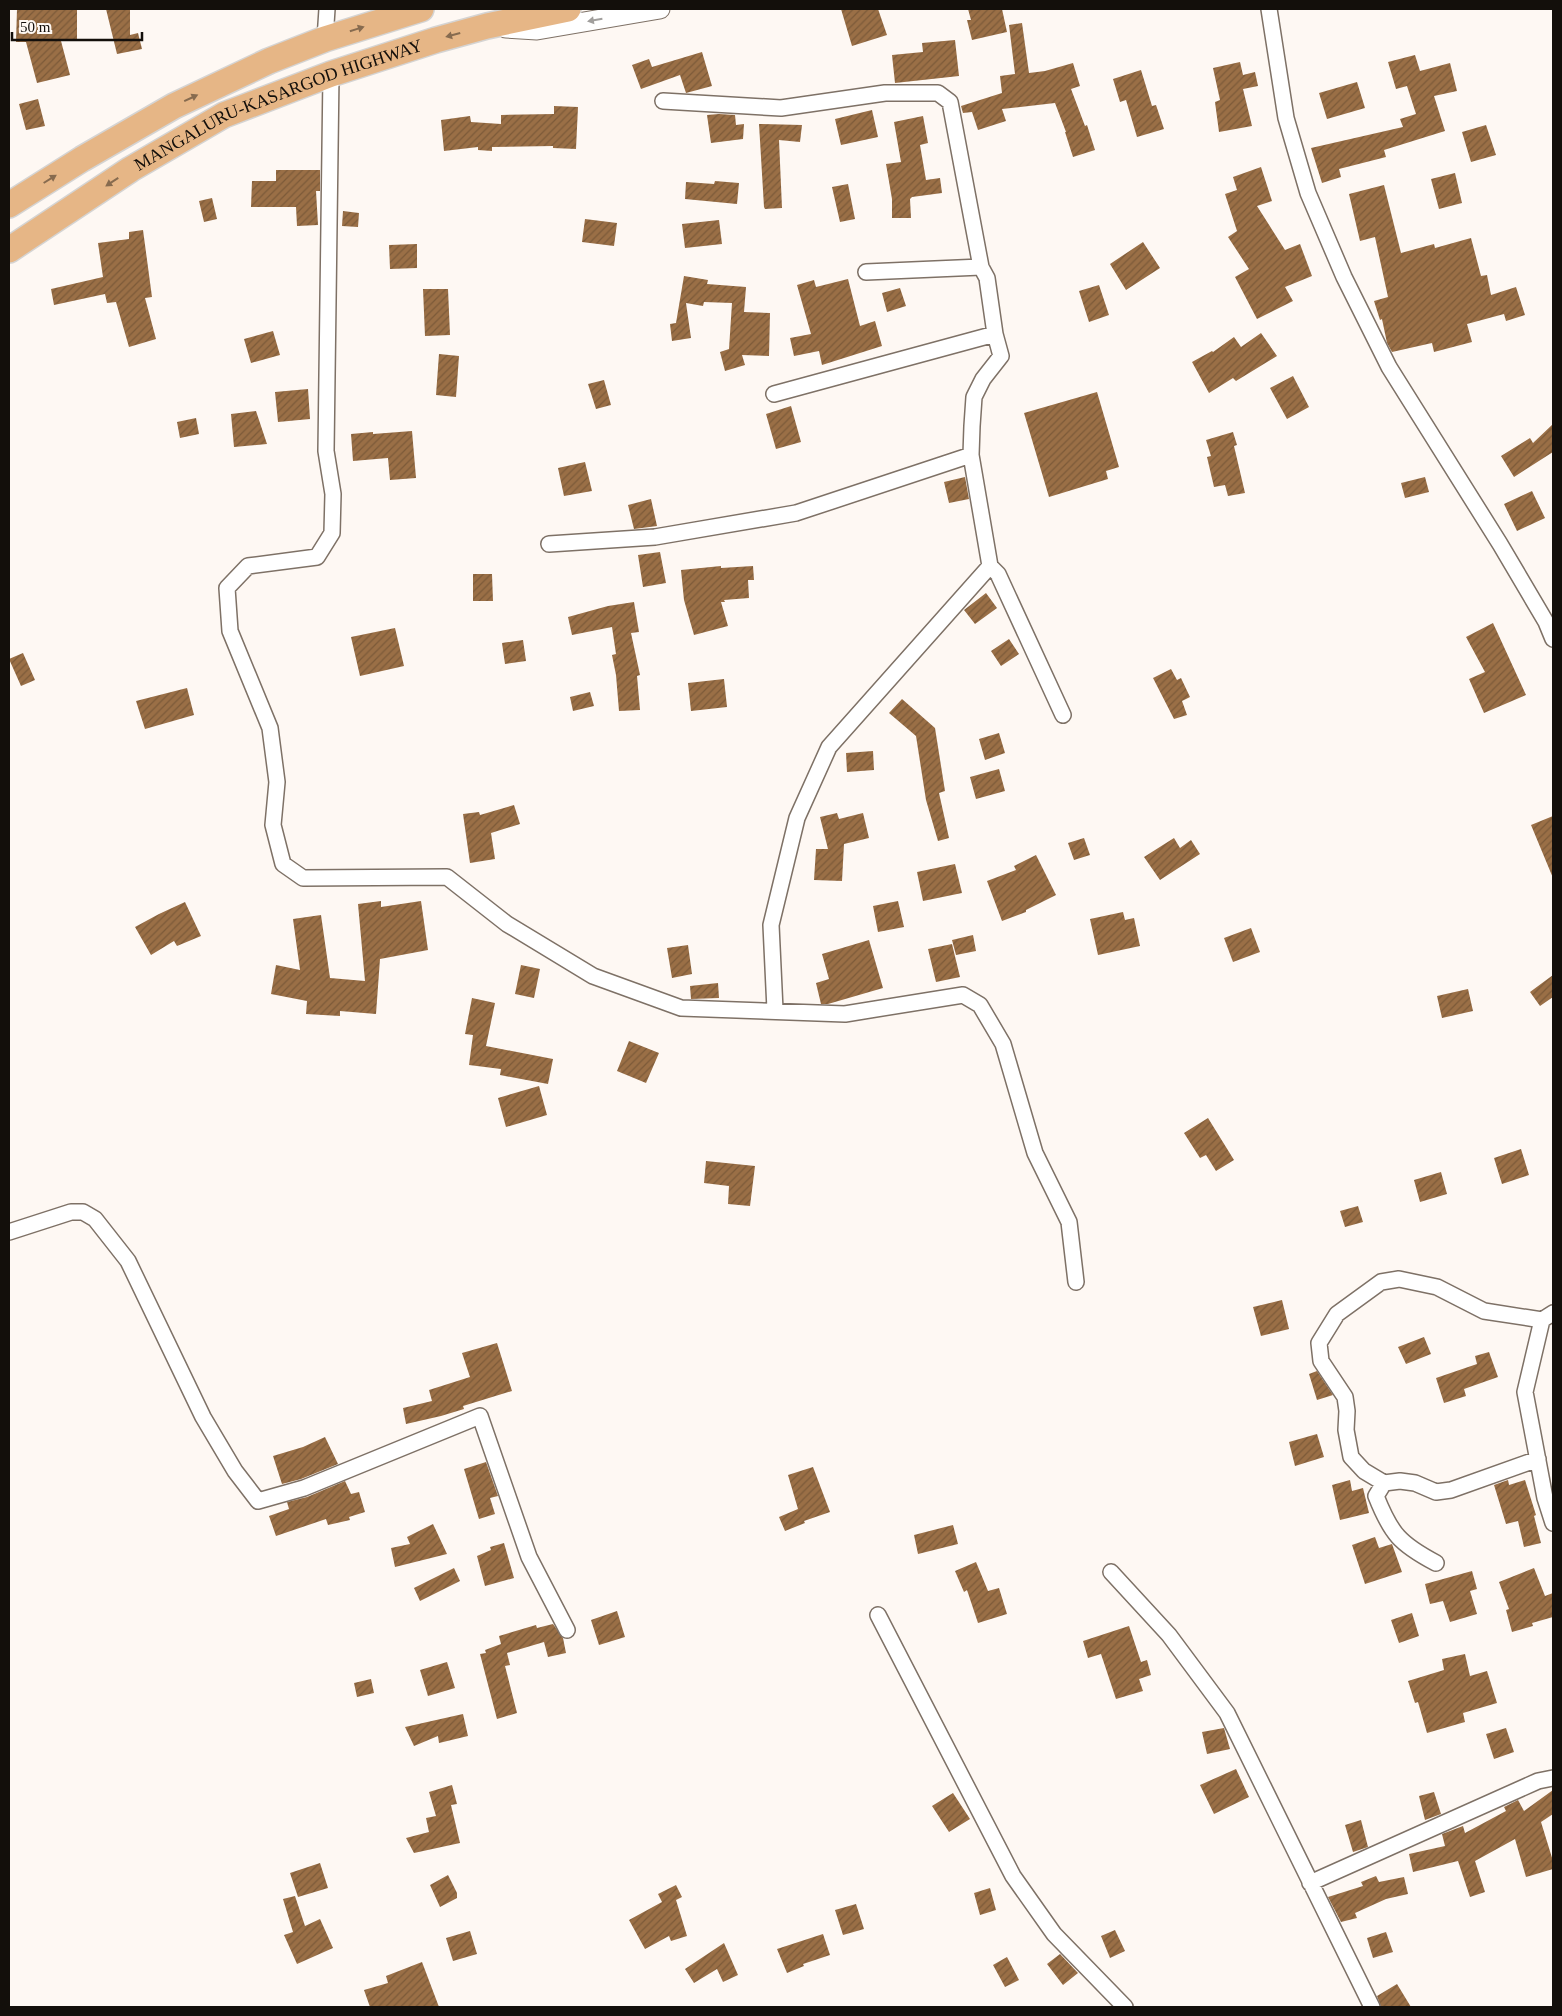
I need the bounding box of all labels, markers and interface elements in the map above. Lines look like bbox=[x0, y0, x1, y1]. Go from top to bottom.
scale bar bbox=[12, 10, 142, 42]
one-way arrow bbox=[586, 17, 602, 25]
text: 50 m bbox=[20, 19, 51, 35]
one-way arrow bbox=[350, 25, 365, 33]
one-way arrow bbox=[445, 32, 460, 40]
street label: MANGALURU-KASARGOD HIGHWAY bbox=[131, 35, 425, 175]
one-way arrow bbox=[184, 94, 198, 102]
one-way arrow bbox=[43, 174, 57, 183]
one-way arrow bbox=[106, 177, 119, 187]

